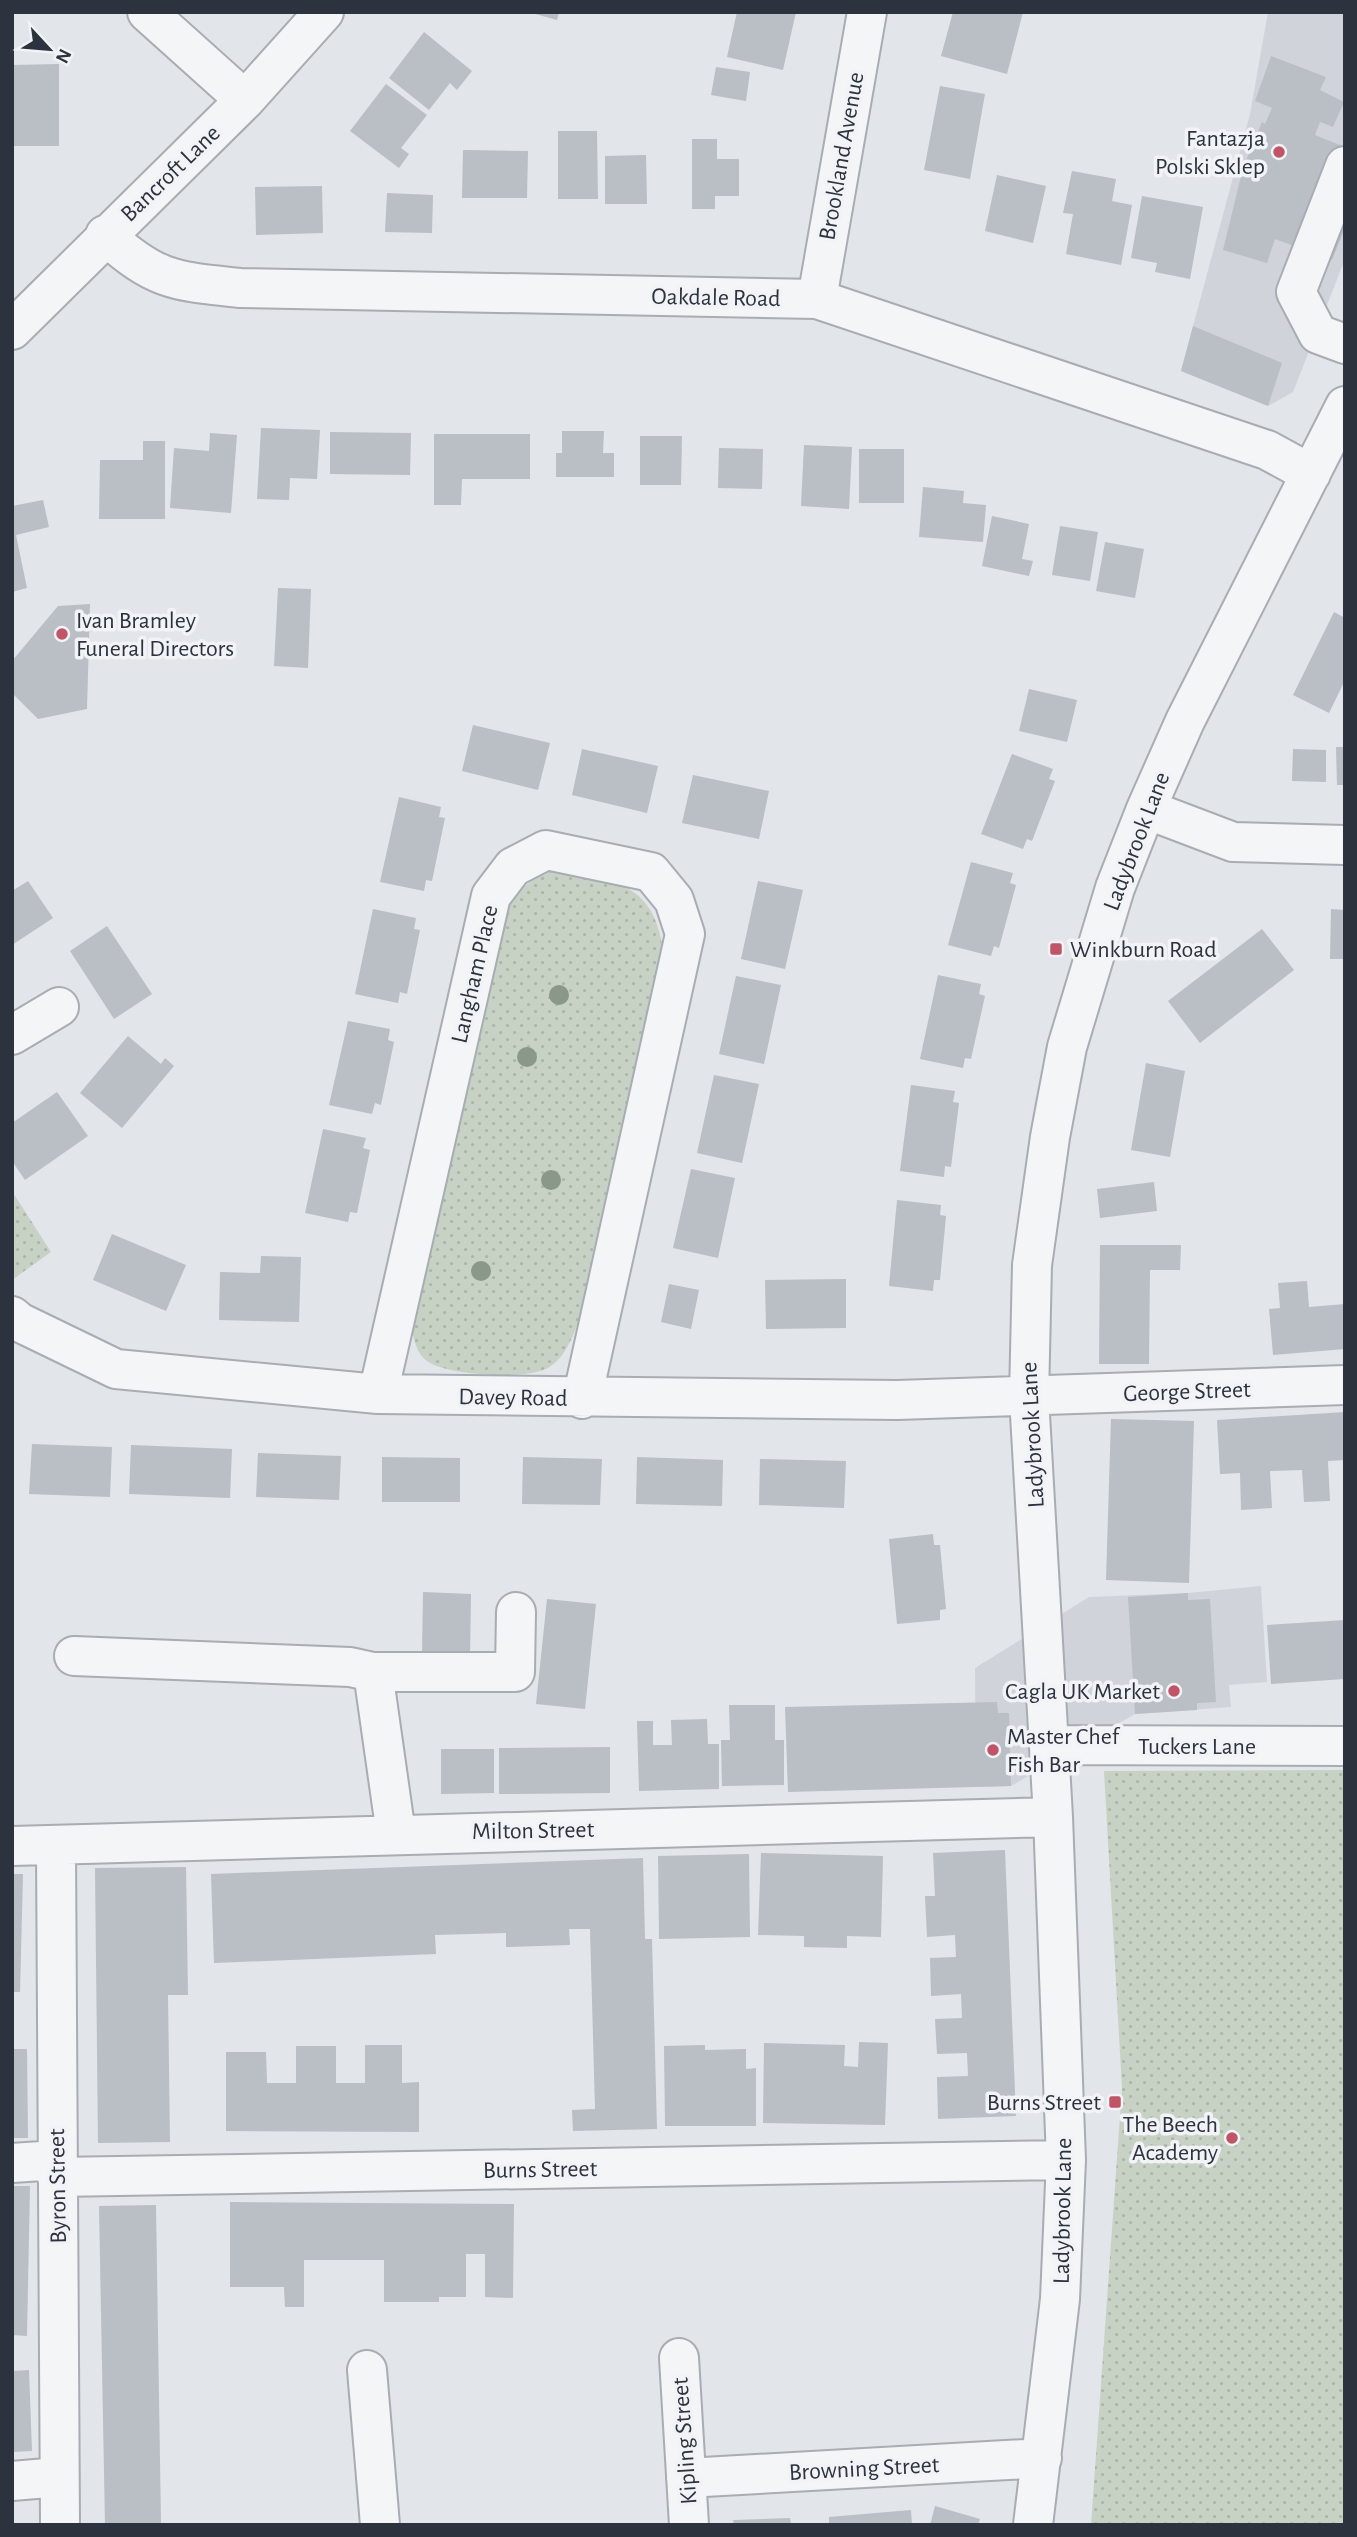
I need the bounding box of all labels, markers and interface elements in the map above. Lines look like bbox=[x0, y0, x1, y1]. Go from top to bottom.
north arrow bbox=[14, 14, 84, 84]
text: N bbox=[51, 46, 74, 66]
street label: Brookland Avenue bbox=[815, 70, 869, 242]
street label: Bancroft Lane bbox=[116, 121, 225, 227]
place label: Fantazja Polski Sklep bbox=[1155, 127, 1265, 179]
marker: Fantazja Polski Sklep bbox=[1271, 144, 1287, 160]
street label: Oakdale Road bbox=[651, 285, 781, 311]
place label: Ivan Bramley Funeral Directors bbox=[76, 609, 234, 661]
marker: Ivan Bramley Funeral Directors bbox=[54, 626, 70, 642]
street label: Ladybrook Lane bbox=[1100, 769, 1174, 914]
street label: Langham Place bbox=[447, 903, 503, 1046]
place label: Winkburn Road bbox=[1070, 938, 1217, 962]
marker: Winkburn Road bbox=[1048, 941, 1064, 957]
street label: Ladybrook Lane bbox=[1017, 1361, 1049, 1509]
street label: George Street bbox=[1123, 1378, 1251, 1406]
street label: Davey Road bbox=[458, 1385, 568, 1411]
place label: Cagla UK Market bbox=[1005, 1680, 1160, 1704]
marker: Cagla UK Market bbox=[1166, 1683, 1182, 1699]
place label: Master Chef Fish Bar bbox=[1007, 1725, 1121, 1777]
street label: Tuckers Lane bbox=[1138, 1735, 1256, 1759]
marker: Master Chef Fish Bar bbox=[985, 1742, 1001, 1758]
street label: Milton Street bbox=[472, 1818, 595, 1844]
place label: Burns Street bbox=[987, 2091, 1101, 2115]
marker: Burns Street bbox=[1107, 2094, 1123, 2110]
place label: The Beech Academy bbox=[1122, 2113, 1218, 2165]
street label: Byron Street bbox=[45, 2128, 71, 2244]
marker: The Beech Academy bbox=[1224, 2130, 1240, 2146]
street label: Ladybrook Lane bbox=[1050, 2138, 1076, 2284]
street label: Burns Street bbox=[483, 2157, 598, 2183]
street label: Kipling Street bbox=[669, 2376, 701, 2505]
street label: Browning Street bbox=[788, 2453, 940, 2485]

